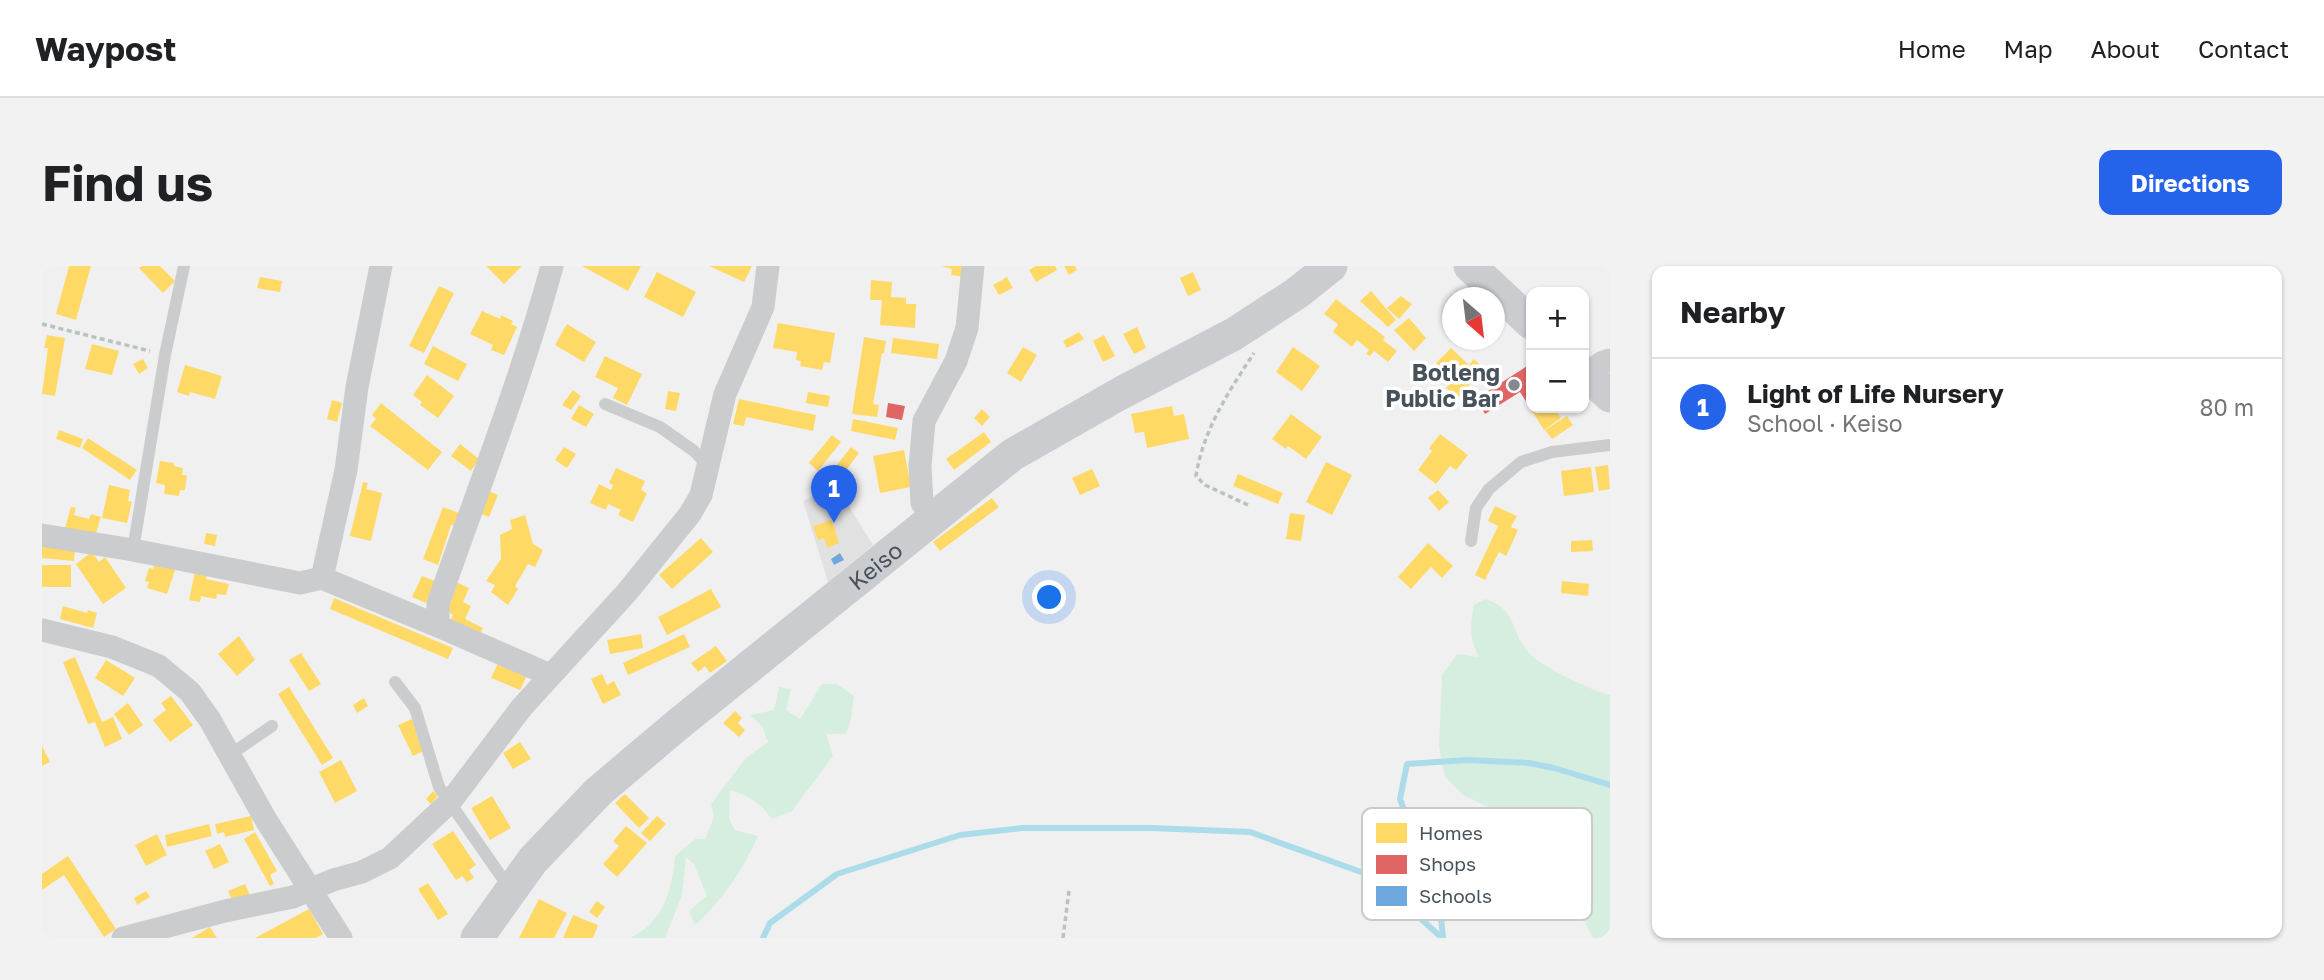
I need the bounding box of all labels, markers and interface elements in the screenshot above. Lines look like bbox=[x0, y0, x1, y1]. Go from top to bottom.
text: Waypost bbox=[35, 29, 176, 68]
text: Home bbox=[1898, 34, 1966, 63]
text: Map bbox=[2004, 34, 2053, 63]
text: About bbox=[2091, 34, 2160, 63]
text: Contact bbox=[2198, 34, 2289, 63]
button: Directions bbox=[2099, 150, 2282, 215]
text: Find us bbox=[42, 153, 213, 212]
north arrow bbox=[1442, 287, 1505, 350]
map controls bbox=[1526, 287, 1589, 413]
button: + bbox=[1526, 287, 1589, 350]
text: Nearby bbox=[1680, 294, 1785, 330]
button: − bbox=[1526, 350, 1589, 413]
place label: Botleng Public Bar bbox=[1385, 358, 1500, 412]
marker: Botleng Public Bar bbox=[1506, 377, 1522, 393]
text: Light of Life Nursery bbox=[1747, 378, 2004, 409]
text: 1 bbox=[1697, 393, 1709, 421]
text: 80 m bbox=[2200, 393, 2254, 421]
text: School · Keiso bbox=[1747, 409, 1903, 437]
pin: 1 bbox=[811, 465, 857, 523]
street label: Keiso bbox=[843, 535, 908, 595]
your location bbox=[1032, 580, 1066, 614]
legend bbox=[1362, 808, 1592, 920]
text: Homes bbox=[1419, 821, 1483, 844]
text: Shops bbox=[1419, 852, 1476, 875]
text: Schools bbox=[1419, 884, 1492, 907]

